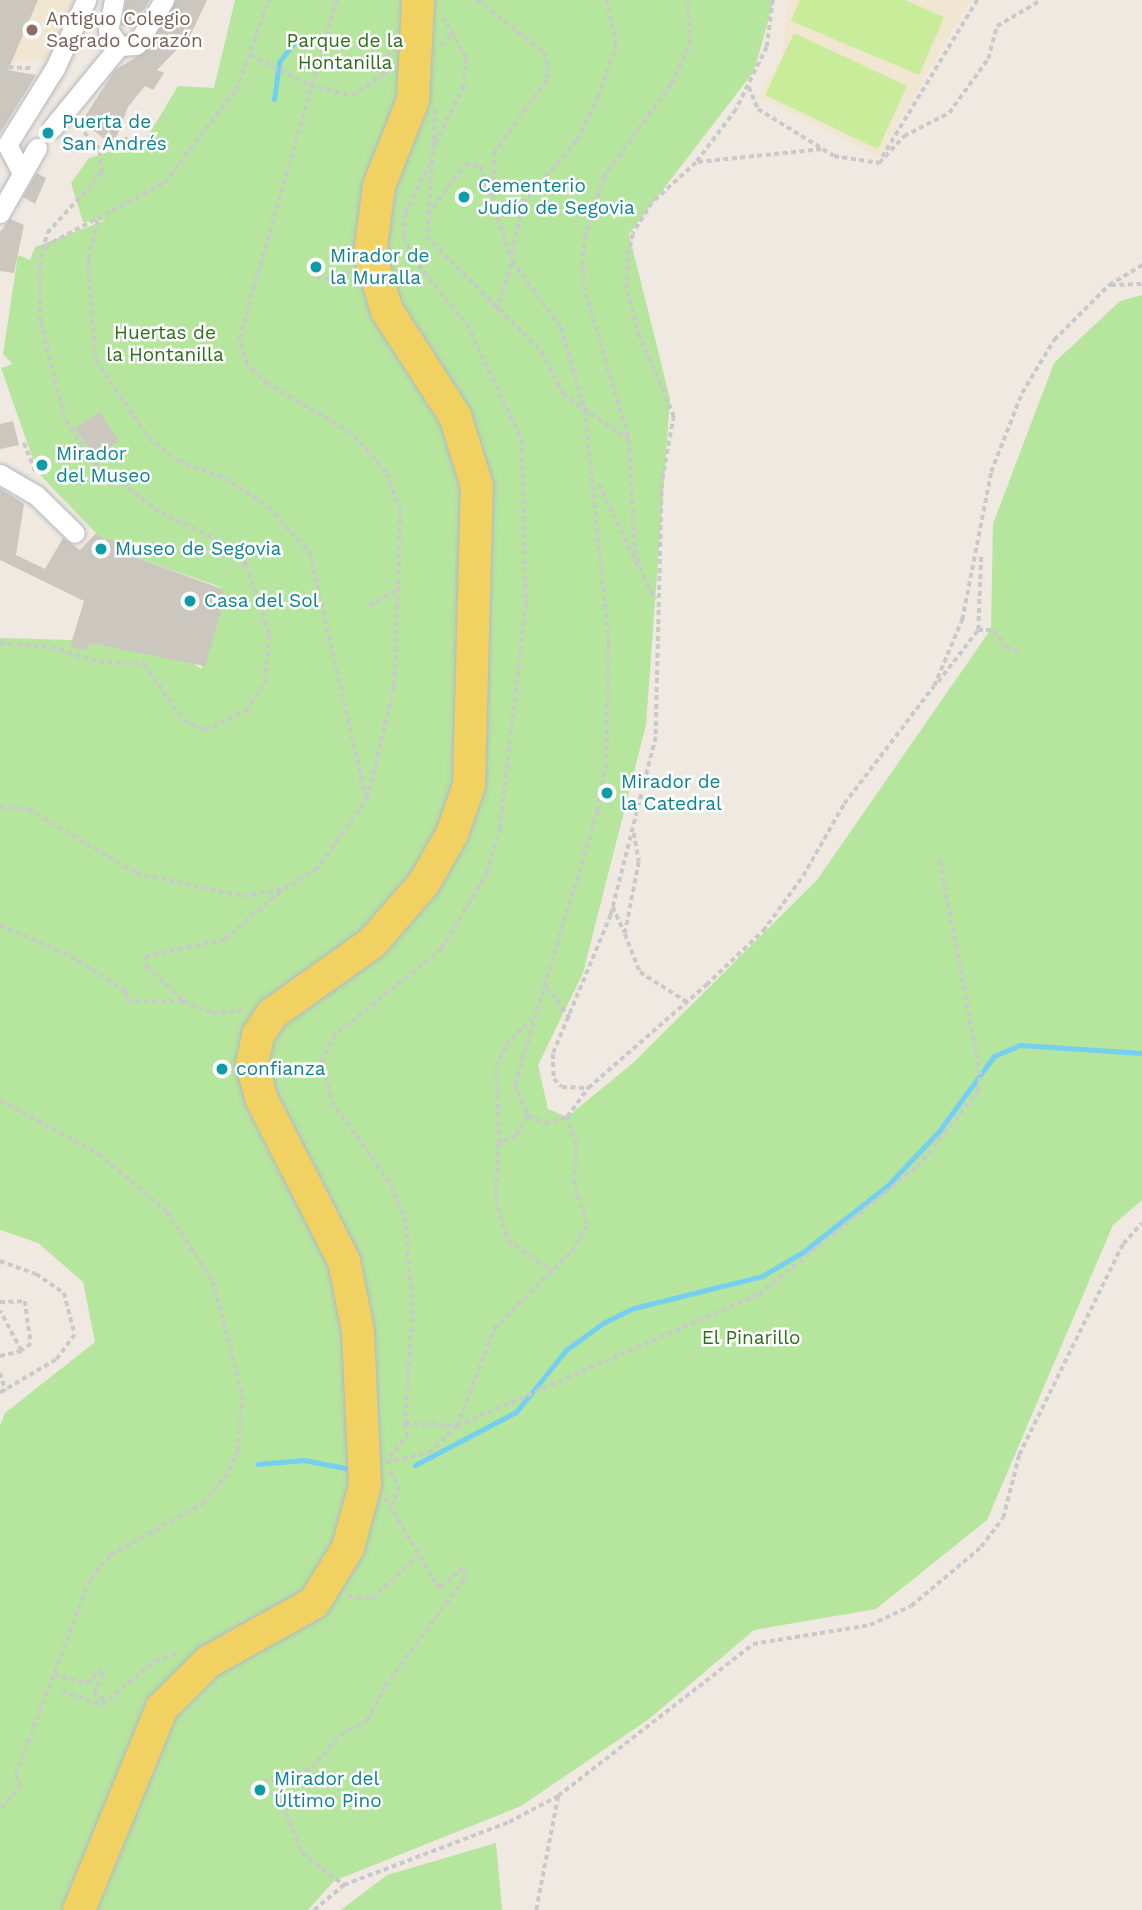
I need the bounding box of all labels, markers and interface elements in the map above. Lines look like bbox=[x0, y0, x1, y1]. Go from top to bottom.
place label: Antiguo Colegio Sagrado Corazón bbox=[46, 8, 203, 52]
marker: Antiguo Colegio Sagrado Corazón bbox=[24, 22, 40, 38]
park label: Parque de la Hontanilla bbox=[287, 30, 403, 74]
place label: Puerta de San Andrés bbox=[62, 111, 168, 155]
marker: Puerta de San Andrés bbox=[40, 125, 56, 141]
place label: Cementerio Judío de Segovia bbox=[478, 175, 635, 219]
marker: Cementerio Judío de Segovia bbox=[456, 189, 472, 205]
place label: Mirador de la Muralla bbox=[330, 245, 430, 289]
marker: Mirador de la Muralla bbox=[308, 259, 324, 275]
park label: Huertas de la Hontanilla bbox=[106, 322, 224, 366]
place label: Mirador del Museo bbox=[56, 443, 151, 487]
marker: Mirador del Museo bbox=[34, 457, 50, 473]
place label: Museo de Segovia bbox=[115, 538, 281, 560]
marker: Museo de Segovia bbox=[93, 541, 109, 557]
place label: Casa del Sol bbox=[204, 590, 320, 612]
marker: Casa del Sol bbox=[182, 593, 198, 609]
place label: Mirador de la Catedral bbox=[621, 771, 722, 815]
marker: Mirador de la Catedral bbox=[599, 785, 615, 801]
place label: confianza bbox=[236, 1058, 326, 1080]
marker: confianza bbox=[214, 1061, 230, 1077]
park label: El Pinarillo bbox=[701, 1327, 801, 1349]
place label: Mirador del Último Pino bbox=[274, 1768, 382, 1812]
marker: Mirador del Último Pino bbox=[252, 1782, 268, 1798]

